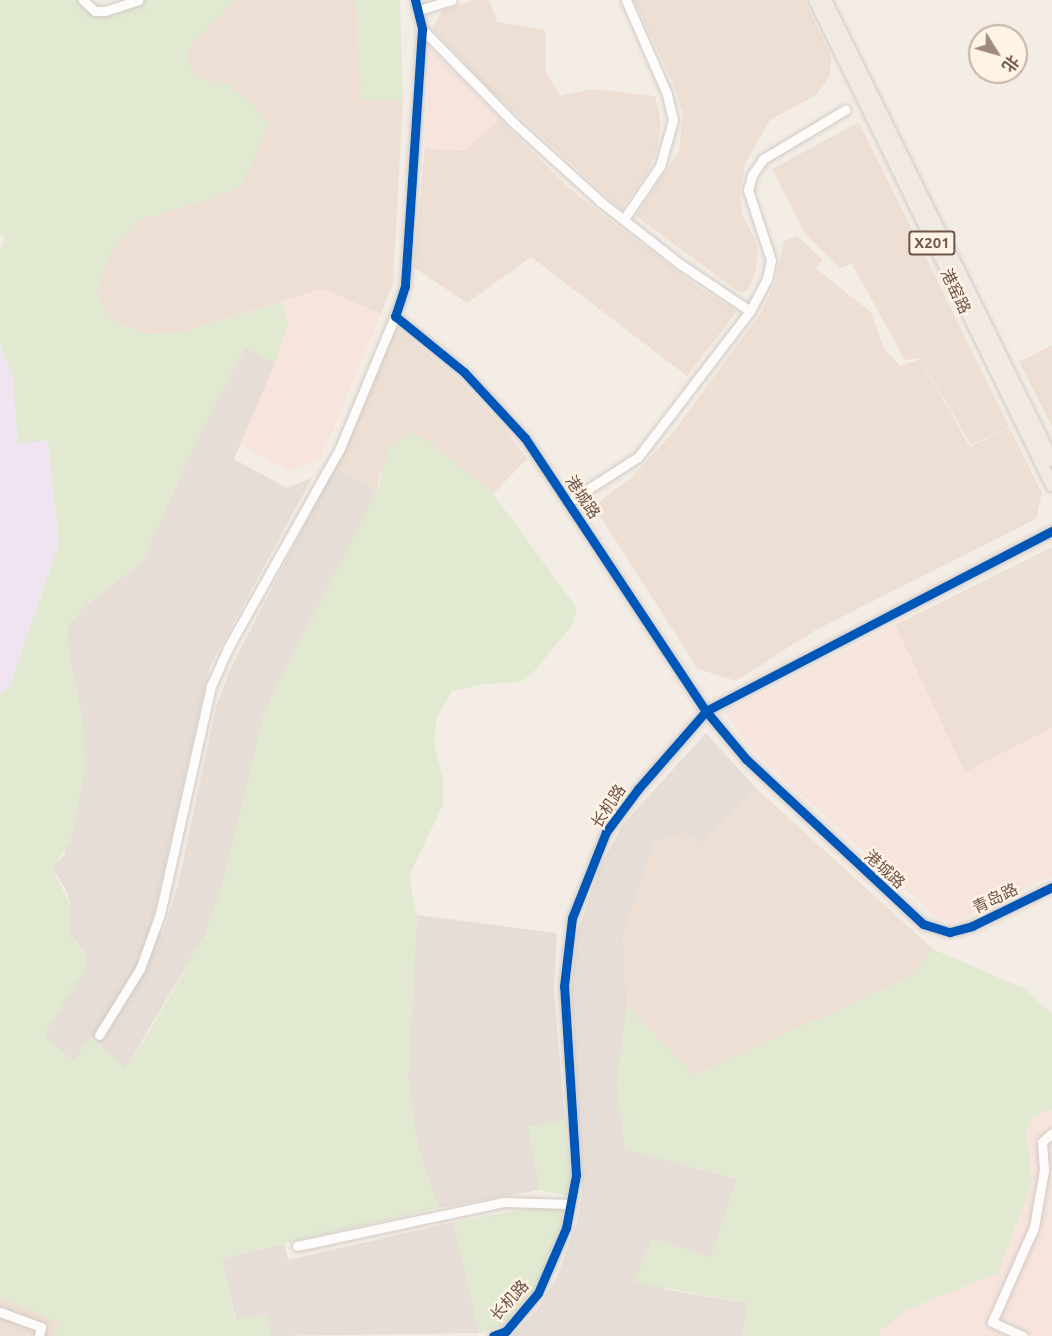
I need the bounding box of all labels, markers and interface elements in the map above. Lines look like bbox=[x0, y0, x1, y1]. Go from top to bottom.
north arrow bbox=[968, 24, 1028, 84]
text: 北 bbox=[999, 52, 1023, 75]
road number: X201 bbox=[908, 231, 956, 255]
street label: 港窑路 bbox=[937, 265, 975, 317]
street label: 港城路 bbox=[562, 472, 604, 522]
street label: 长机路 bbox=[587, 781, 629, 831]
street label: 港城路 bbox=[861, 846, 909, 892]
street label: 青岛路 bbox=[969, 879, 1021, 917]
street label: 长机路 bbox=[486, 1276, 532, 1324]

